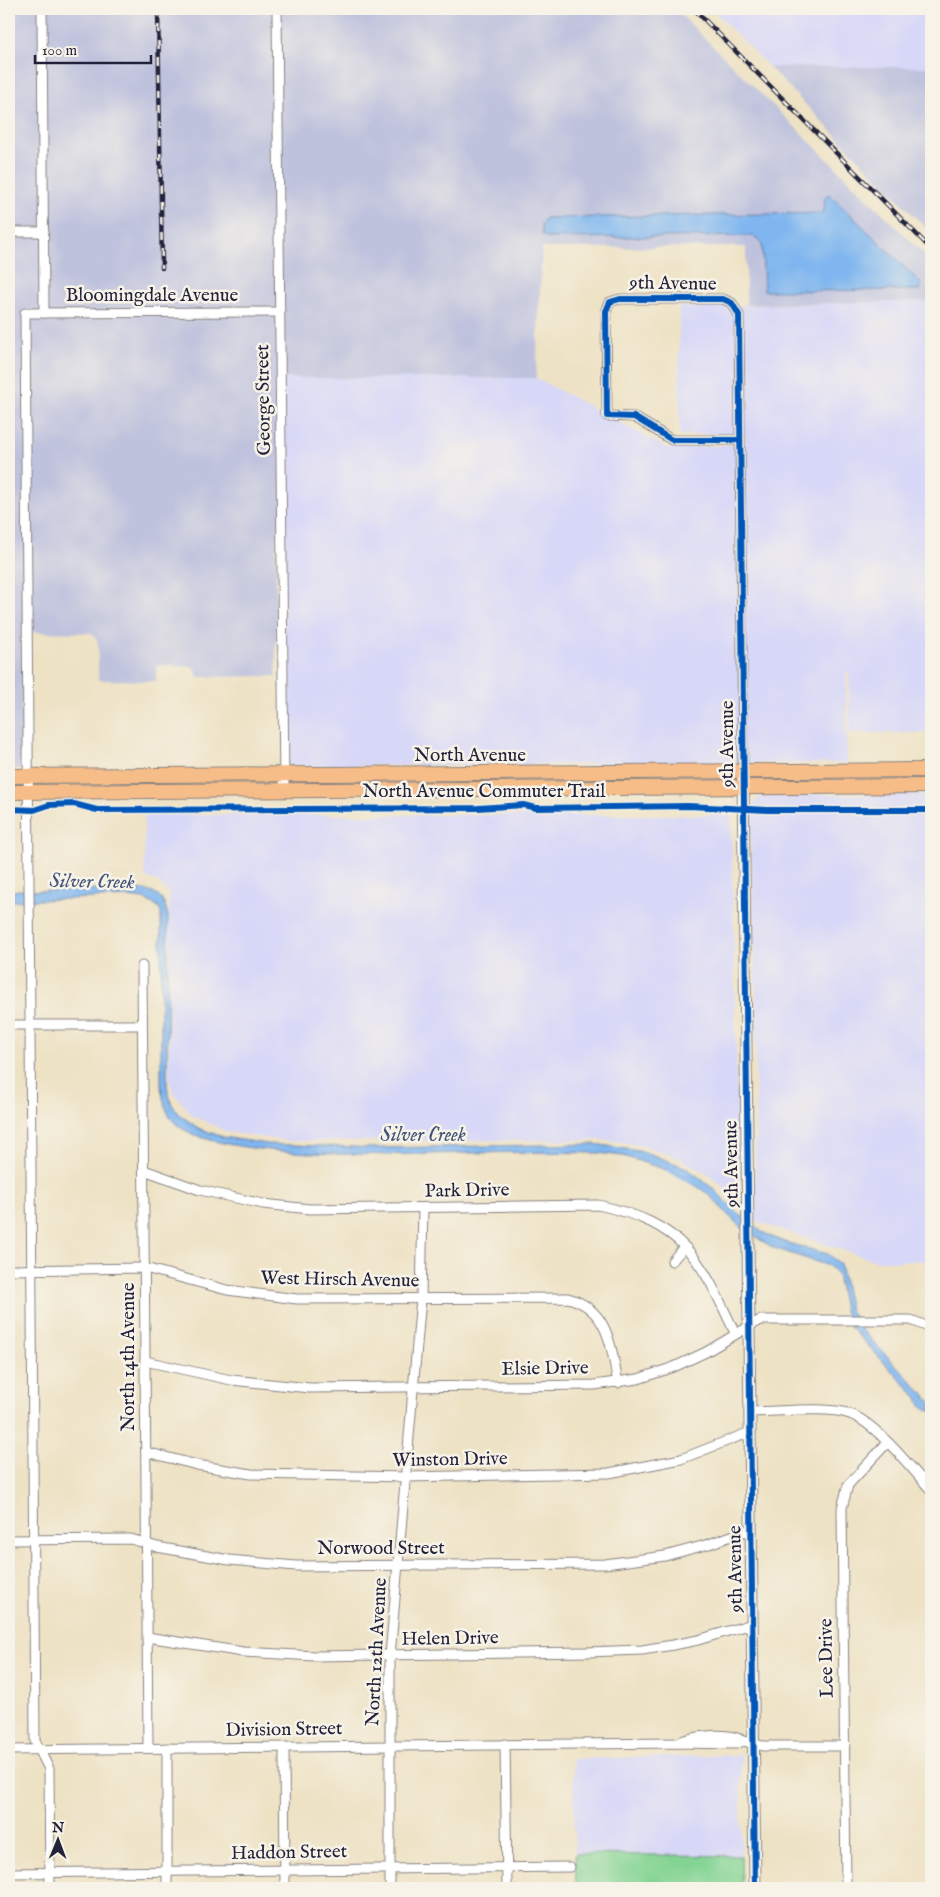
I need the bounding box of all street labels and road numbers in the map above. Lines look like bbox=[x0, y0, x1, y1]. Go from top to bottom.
street label: 9th Avenue bbox=[628, 271, 717, 297]
street label: Bloomingdale Avenue bbox=[66, 284, 239, 308]
street label: George Street bbox=[251, 344, 277, 456]
street label: 9th Avenue bbox=[716, 700, 740, 789]
street label: North Avenue bbox=[414, 744, 526, 768]
street label: North Avenue Commuter Trail bbox=[362, 780, 606, 804]
street label: 9th Avenue bbox=[719, 1120, 745, 1209]
street label: Park Drive bbox=[425, 1178, 510, 1204]
street label: West Hirsch Avenue bbox=[260, 1267, 420, 1293]
street label: North 14th Avenue bbox=[117, 1282, 141, 1432]
street label: Elsie Drive bbox=[501, 1356, 589, 1382]
street label: Winston Drive bbox=[392, 1447, 508, 1473]
street label: 9th Avenue bbox=[723, 1525, 749, 1614]
street label: Norwood Street bbox=[317, 1537, 445, 1561]
street label: North 12th Avenue bbox=[361, 1577, 393, 1727]
street label: Lee Drive bbox=[814, 1618, 840, 1698]
street label: Helen Drive bbox=[401, 1626, 499, 1652]
street label: Division Street bbox=[225, 1717, 343, 1743]
street label: Haddon Street bbox=[231, 1840, 348, 1866]

